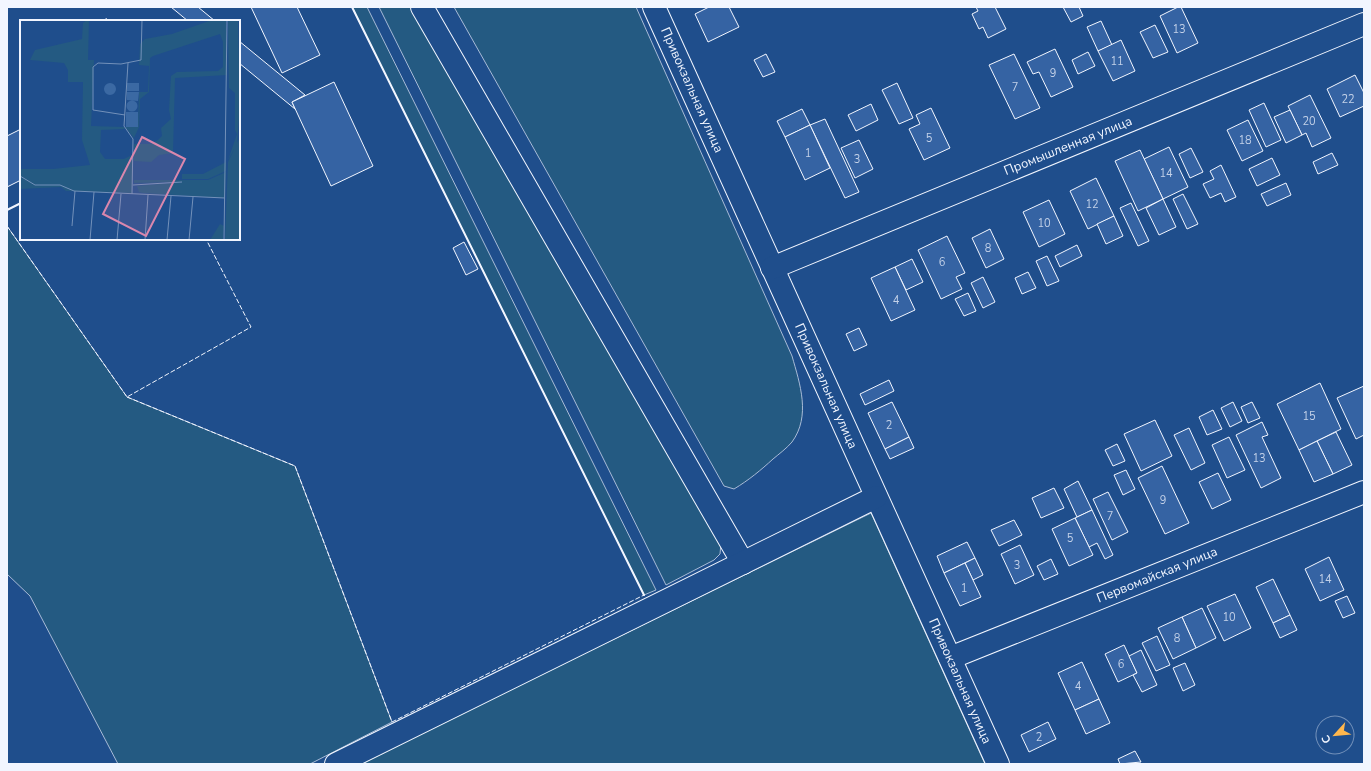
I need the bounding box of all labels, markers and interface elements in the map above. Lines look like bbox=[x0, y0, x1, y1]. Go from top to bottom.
inset map bbox=[20, 20, 240, 240]
house number: 13 bbox=[1172, 22, 1186, 37]
street label: Привокзальная улица bbox=[656, 24, 728, 156]
house number: 11 bbox=[1110, 54, 1124, 69]
house number: 9 bbox=[1050, 66, 1056, 81]
house number: 7 bbox=[1012, 80, 1018, 95]
house number: 22 bbox=[1341, 92, 1355, 107]
street label: Промышленная улица bbox=[1001, 112, 1135, 180]
house number: 20 bbox=[1302, 114, 1316, 129]
house number: 5 bbox=[926, 131, 933, 146]
house number: 18 bbox=[1238, 133, 1252, 148]
house number: 1 bbox=[805, 146, 811, 161]
house number: 3 bbox=[854, 152, 860, 167]
house number: 14 bbox=[1159, 166, 1173, 181]
house number: 12 bbox=[1085, 197, 1099, 212]
house number: 10 bbox=[1037, 216, 1051, 231]
house number: 8 bbox=[985, 241, 992, 256]
house number: 6 bbox=[939, 255, 946, 270]
house number: 4 bbox=[893, 293, 900, 308]
street label: Привокзальная улица bbox=[790, 320, 862, 452]
house number: 15 bbox=[1302, 409, 1316, 424]
house number: 2 bbox=[886, 418, 892, 433]
house number: 13 bbox=[1252, 451, 1266, 466]
house number: 9 bbox=[1160, 493, 1166, 508]
house number: 7 bbox=[1107, 509, 1113, 524]
house number: 5 bbox=[1067, 531, 1074, 546]
street label: Первомайская улица bbox=[1094, 543, 1220, 607]
house number: 3 bbox=[1014, 558, 1020, 573]
house number: 14 bbox=[1318, 572, 1332, 587]
house number: 1 bbox=[961, 581, 967, 596]
house number: 10 bbox=[1222, 610, 1236, 625]
street label: Привокзальная улица bbox=[924, 615, 996, 747]
house number: 8 bbox=[1174, 631, 1181, 646]
house number: 6 bbox=[1118, 657, 1125, 672]
house number: 4 bbox=[1075, 679, 1082, 694]
north arrow bbox=[1315, 715, 1355, 755]
house number: 2 bbox=[1036, 730, 1042, 745]
text: С bbox=[1318, 732, 1335, 746]

